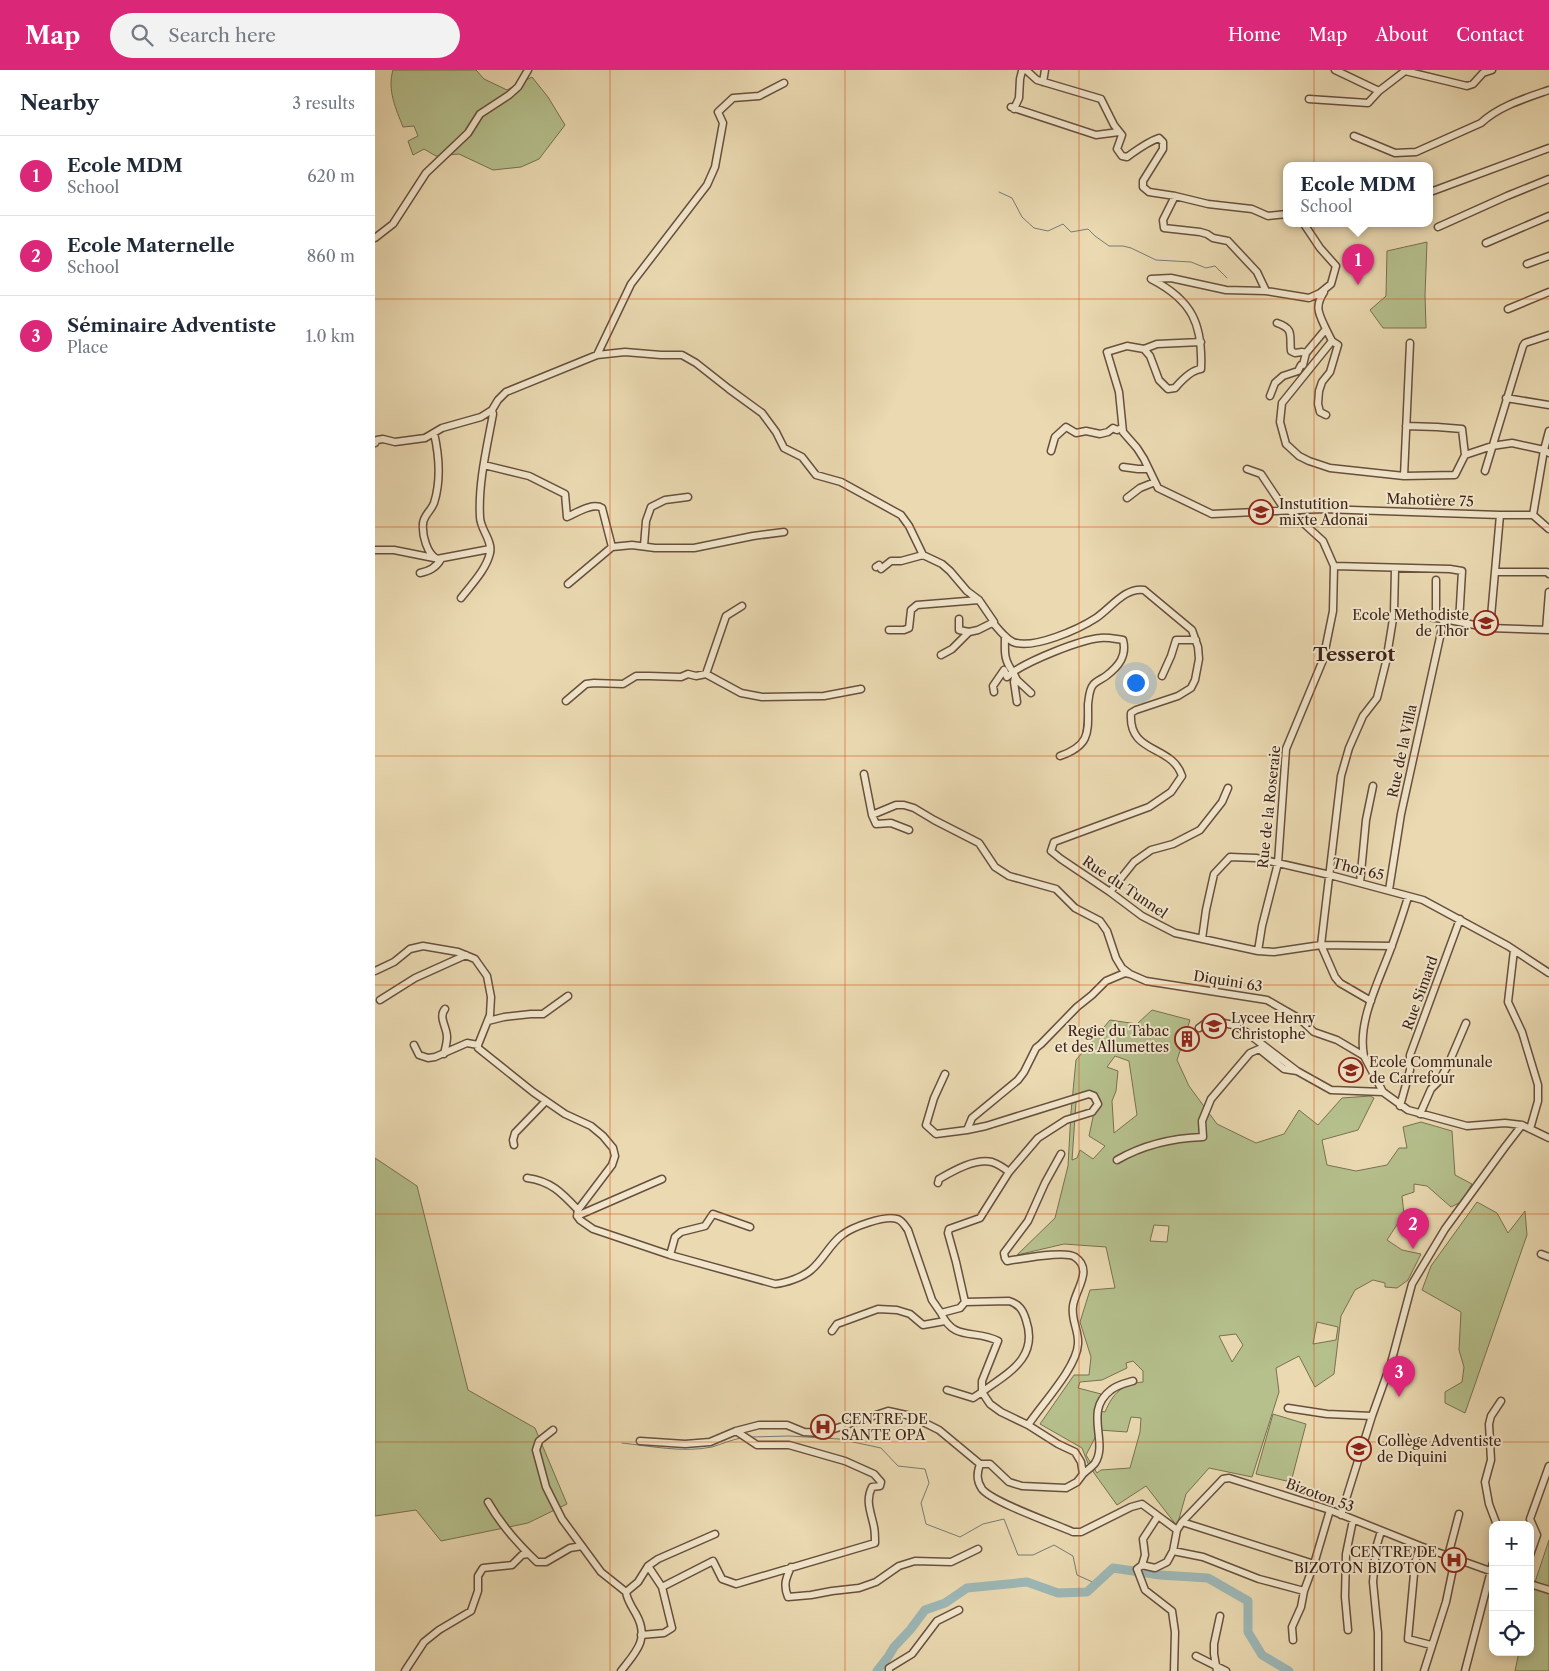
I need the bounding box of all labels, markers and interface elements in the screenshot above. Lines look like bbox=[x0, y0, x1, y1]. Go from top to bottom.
search box bbox=[110, 13, 460, 58]
text: Map bbox=[25, 21, 80, 50]
icon: search bbox=[128, 21, 156, 49]
text: Search here bbox=[168, 24, 276, 47]
text: Home bbox=[1228, 24, 1281, 46]
text: Map bbox=[1309, 24, 1347, 46]
text: About bbox=[1375, 24, 1428, 46]
text: Contact bbox=[1456, 24, 1524, 46]
text: Nearby bbox=[20, 90, 99, 115]
text: 3 results bbox=[292, 93, 355, 113]
text: Ecole MDM bbox=[67, 154, 183, 177]
popup bbox=[1283, 162, 1433, 227]
text: 1 bbox=[32, 166, 40, 186]
text: 620 m bbox=[307, 166, 355, 186]
text: Ecole MDM bbox=[1300, 173, 1416, 196]
text: School bbox=[67, 177, 119, 197]
text: School bbox=[1300, 196, 1353, 216]
text: Ecole Maternelle bbox=[67, 234, 235, 257]
pin: 1 bbox=[1342, 244, 1374, 285]
text: 2 bbox=[31, 246, 41, 266]
text: 860 m bbox=[307, 246, 355, 266]
text: School bbox=[67, 257, 119, 277]
text: Séminaire Adventiste bbox=[67, 314, 276, 337]
text: 3 bbox=[31, 326, 41, 346]
text: 1.0 km bbox=[306, 326, 355, 346]
text: Place bbox=[67, 337, 108, 357]
street label: Mahotière 75 bbox=[1386, 489, 1474, 511]
place label: Instutition mixte Adonai bbox=[1279, 495, 1368, 529]
school or university icon: Instutition mixte Adonai bbox=[1248, 499, 1274, 525]
place label: Ecole Methodiste de Thor bbox=[1352, 606, 1469, 640]
school or university icon: Ecole Methodiste de Thor bbox=[1473, 610, 1499, 636]
district label: Tesserot bbox=[1313, 643, 1395, 666]
your location bbox=[1123, 670, 1149, 696]
street label: Rue de la Villa bbox=[1383, 702, 1421, 799]
street label: Rue de la Roseraie bbox=[1254, 744, 1284, 869]
street label: Rue du Tunnel bbox=[1079, 852, 1171, 922]
street label: Thor 65 bbox=[1330, 854, 1386, 884]
street label: Rue Simard bbox=[1398, 953, 1442, 1033]
street label: Diquini 63 bbox=[1192, 967, 1264, 995]
place label: Lycee Henry Christophe bbox=[1231, 1009, 1316, 1043]
school or university icon: Lycee Henry Christophe bbox=[1201, 1013, 1227, 1039]
place label: Regie du Tabac et des Allumettes bbox=[1055, 1022, 1169, 1056]
building icon: Regie du Tabac et des Allumettes bbox=[1174, 1026, 1200, 1052]
place label: Ecole Communale de Carrefour bbox=[1369, 1053, 1493, 1087]
school or university icon: Ecole Communale de Carrefour bbox=[1338, 1057, 1364, 1083]
pin: 2 bbox=[1397, 1208, 1429, 1249]
pin: 3 bbox=[1383, 1356, 1415, 1397]
place label: CENTRE DE SANTE OPA bbox=[841, 1410, 928, 1444]
hospital icon: CENTRE DE SANTE OPA bbox=[810, 1414, 836, 1440]
place label: Collège Adventiste de Diquini bbox=[1377, 1432, 1501, 1466]
school or university icon: Collège Adventiste de Diquini bbox=[1346, 1436, 1372, 1462]
street label: Bizoton 53 bbox=[1283, 1474, 1357, 1516]
map controls bbox=[1489, 1521, 1534, 1656]
button: + bbox=[1489, 1521, 1534, 1566]
place label: CENTRE DE BIZOTON BIZOTON bbox=[1294, 1543, 1437, 1577]
hospital icon: CENTRE DE BIZOTON BIZOTON bbox=[1441, 1547, 1467, 1573]
button: − bbox=[1489, 1566, 1534, 1611]
button: locate bbox=[1489, 1611, 1534, 1656]

